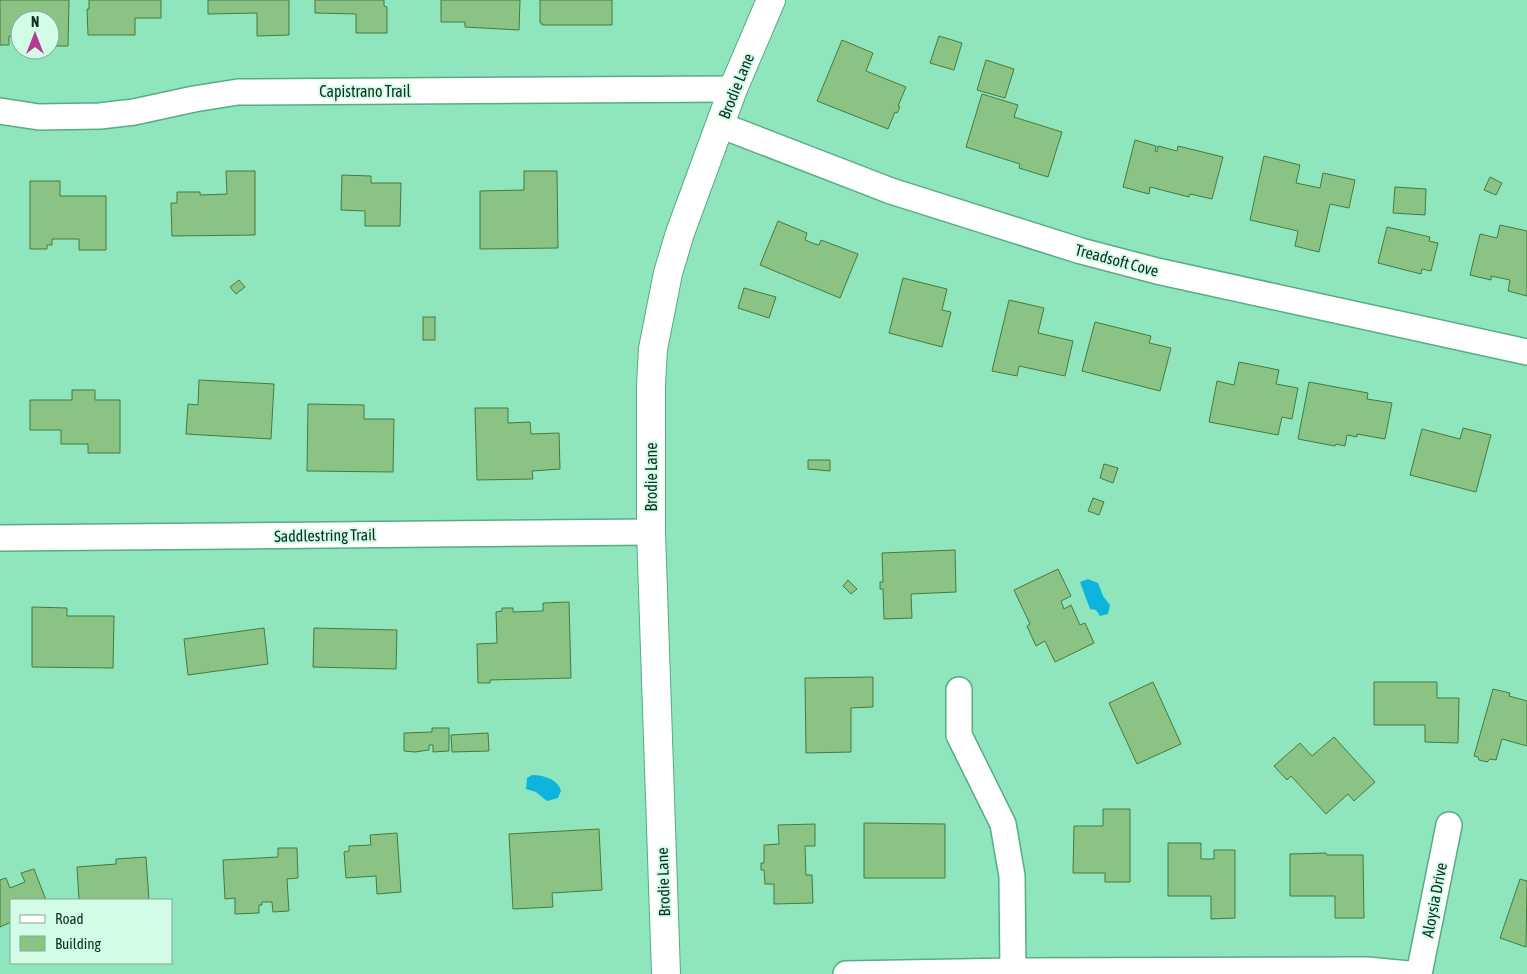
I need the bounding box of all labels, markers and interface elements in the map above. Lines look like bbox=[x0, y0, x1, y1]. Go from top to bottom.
north arrow bbox=[10, 10, 60, 60]
text: N bbox=[31, 14, 39, 30]
street label: Brodie Lane bbox=[715, 51, 757, 121]
street label: Capistrano Trail bbox=[319, 82, 411, 101]
street label: Treadsoft Cove bbox=[1073, 240, 1161, 280]
street label: Brodie Lane bbox=[642, 442, 660, 512]
street label: Saddlestring Trail bbox=[274, 525, 377, 546]
street label: Brodie Lane bbox=[653, 847, 673, 917]
street label: Aloysia Drive bbox=[1418, 861, 1451, 939]
legend bbox=[10, 899, 172, 964]
text: Road bbox=[55, 910, 84, 927]
text: Building bbox=[55, 935, 101, 952]

